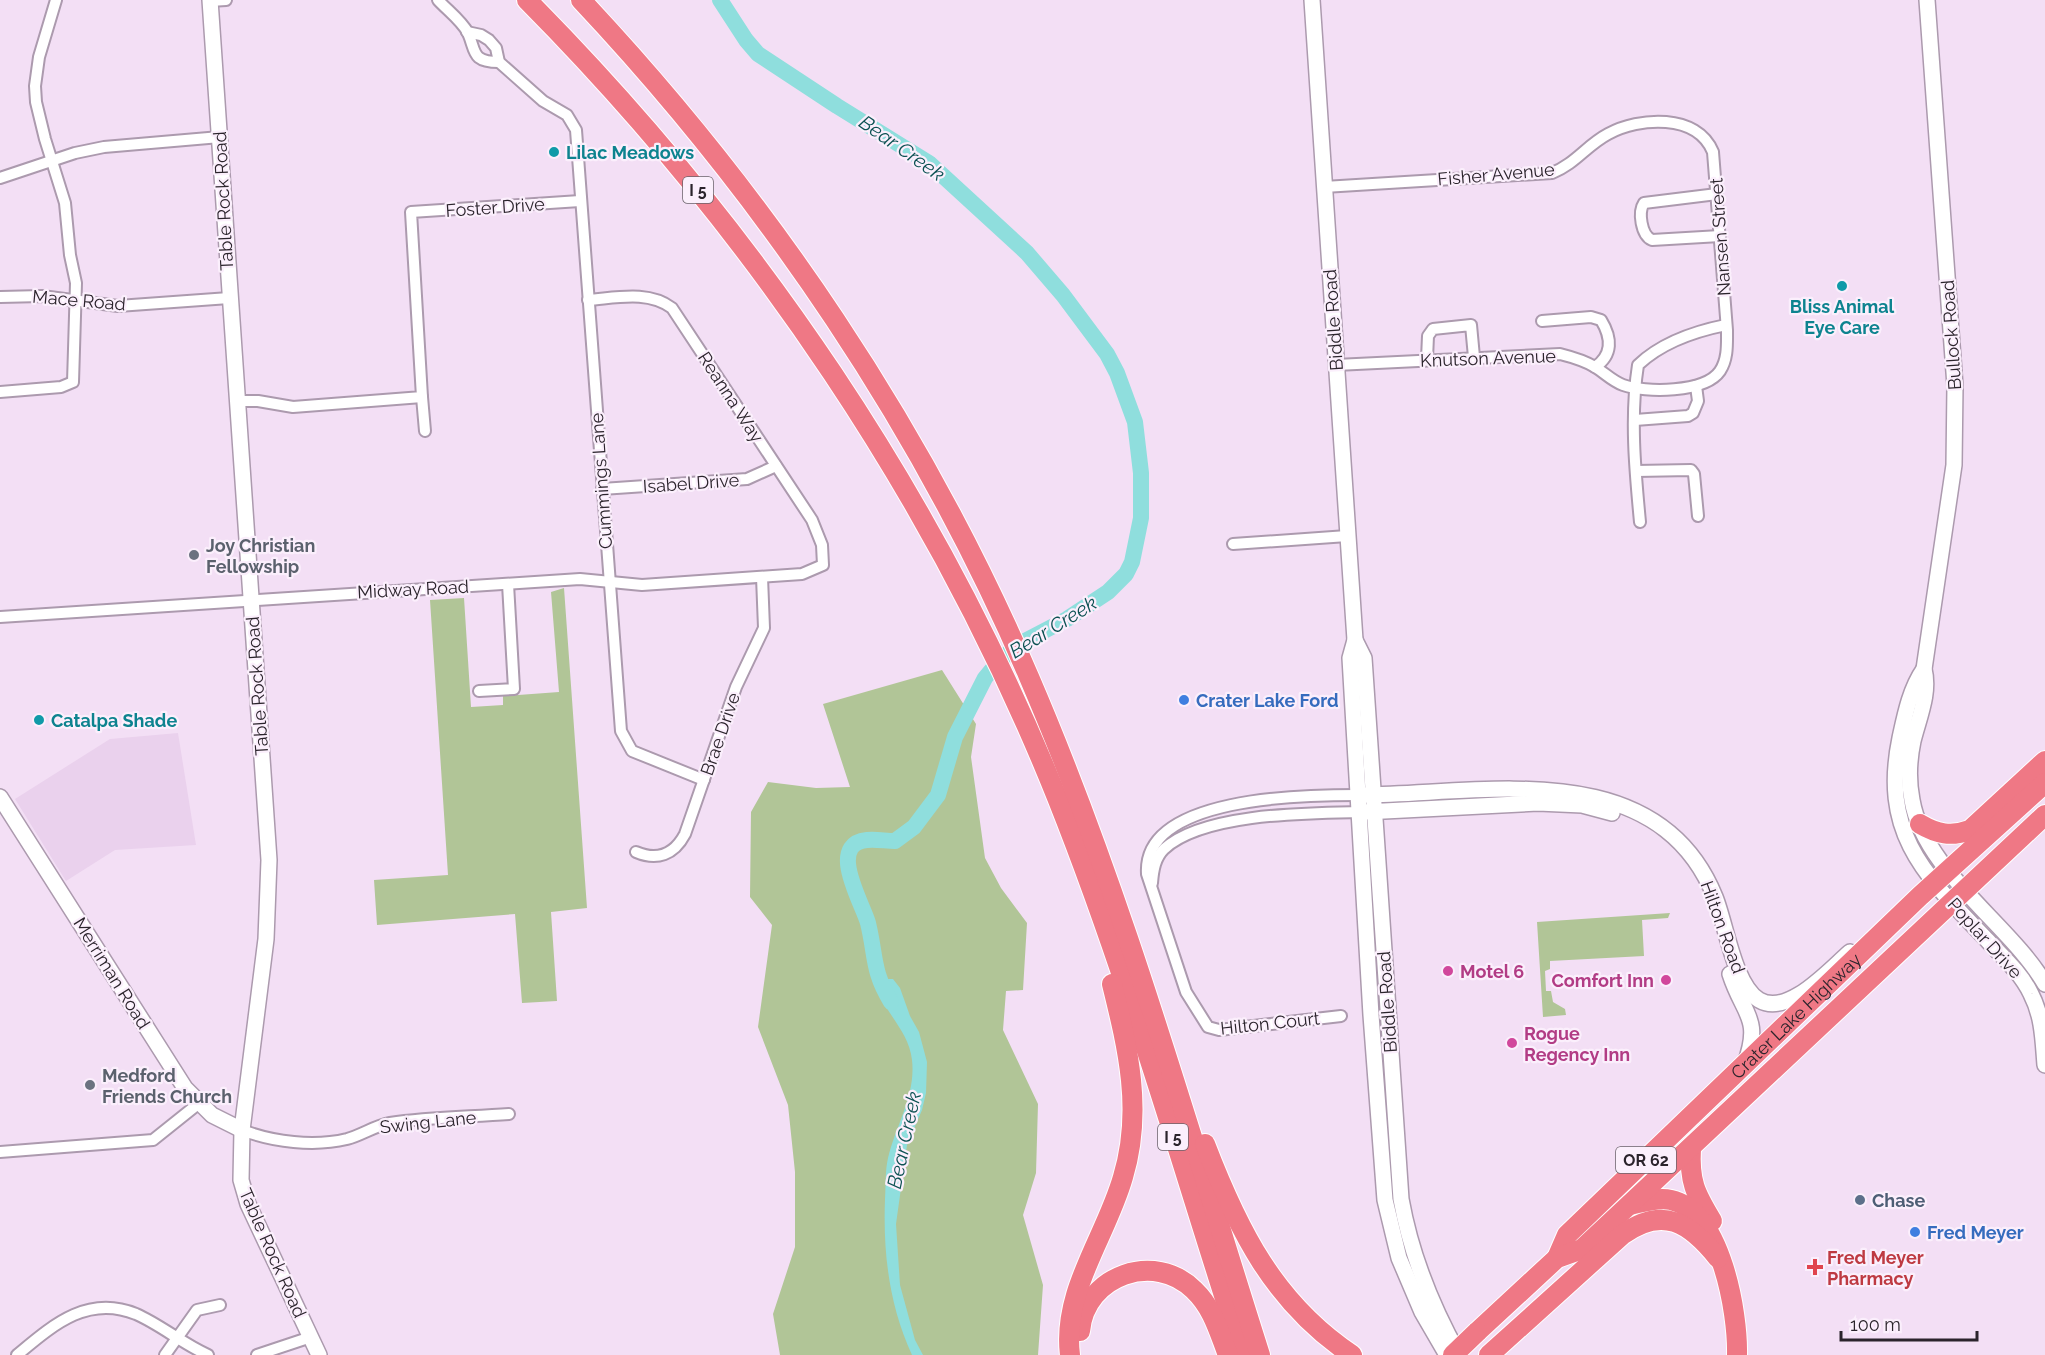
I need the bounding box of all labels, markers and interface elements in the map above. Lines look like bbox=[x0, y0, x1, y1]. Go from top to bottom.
water label: Bear Creek bbox=[855, 110, 950, 186]
street label: Table Rock Road bbox=[209, 131, 237, 271]
place label: Lilac Meadows bbox=[566, 142, 694, 163]
marker: Lilac Meadows bbox=[547, 145, 561, 159]
street label: Fisher Avenue bbox=[1437, 158, 1556, 190]
road number: I 5 bbox=[683, 177, 713, 203]
street label: Nansen Street bbox=[1705, 177, 1735, 297]
street label: Foster Drive bbox=[445, 193, 546, 221]
street label: Biddle Road bbox=[1319, 269, 1347, 371]
marker: Bliss Animal Eye Care bbox=[1835, 279, 1849, 293]
street label: Bullock Road bbox=[1937, 279, 1965, 391]
street label: Mace Road bbox=[31, 285, 127, 315]
place label: Bliss Animal Eye Care bbox=[1790, 296, 1895, 338]
street label: Knutson Avenue bbox=[1420, 345, 1557, 371]
street label: Reanna Way bbox=[694, 348, 768, 446]
street label: Cummings Lane bbox=[586, 412, 616, 550]
street label: Isabel Drive bbox=[642, 469, 740, 497]
place label: Joy Christian Fellowship bbox=[206, 535, 315, 577]
marker: Joy Christian Fellowship bbox=[187, 548, 201, 562]
street label: Midway Road bbox=[357, 576, 469, 602]
water label: Bear Creek bbox=[1005, 591, 1101, 663]
street label: Table Rock Road bbox=[242, 616, 272, 756]
street label: Brae Drive bbox=[696, 689, 744, 778]
place label: Crater Lake Ford bbox=[1196, 690, 1339, 711]
marker: Crater Lake Ford bbox=[1177, 693, 1191, 707]
place label: Catalpa Shade bbox=[51, 710, 177, 731]
marker: Catalpa Shade bbox=[32, 713, 46, 727]
street label: Hilton Road bbox=[1697, 878, 1749, 976]
street label: Poplar Drive bbox=[1943, 893, 2027, 983]
street label: Merriman Road bbox=[69, 913, 155, 1033]
street label: Crater Lake Highway bbox=[1726, 948, 1865, 1083]
street label: Biddle Road bbox=[1373, 951, 1401, 1053]
place label: Motel 6 bbox=[1460, 961, 1524, 982]
marker: Motel 6 bbox=[1441, 964, 1455, 978]
place label: Comfort Inn bbox=[1552, 970, 1654, 991]
marker: Comfort Inn bbox=[1659, 973, 1673, 987]
street label: Hilton Court bbox=[1219, 1007, 1321, 1039]
place label: Rogue Regency Inn bbox=[1524, 1023, 1630, 1065]
marker: Rogue Regency Inn bbox=[1505, 1036, 1519, 1050]
place label: Medford Friends Church bbox=[102, 1065, 232, 1107]
marker: Medford Friends Church bbox=[83, 1078, 97, 1092]
water label: Bear Creek bbox=[882, 1089, 926, 1191]
street label: Swing Lane bbox=[379, 1106, 478, 1137]
road number: I 5 bbox=[1158, 1124, 1188, 1150]
road number: OR 62 bbox=[1616, 1147, 1676, 1173]
street label: Table Rock Road bbox=[235, 1185, 311, 1321]
place label: Chase bbox=[1872, 1190, 1925, 1211]
marker: Chase bbox=[1853, 1193, 1867, 1207]
place label: Fred Meyer bbox=[1927, 1222, 2024, 1243]
marker: Fred Meyer bbox=[1908, 1225, 1922, 1239]
place label: Fred Meyer Pharmacy bbox=[1827, 1247, 1924, 1289]
marker: Fred Meyer Pharmacy bbox=[1808, 1260, 1822, 1274]
scale bar bbox=[1841, 1304, 1978, 1342]
text: 100 m bbox=[1850, 1314, 1901, 1335]

